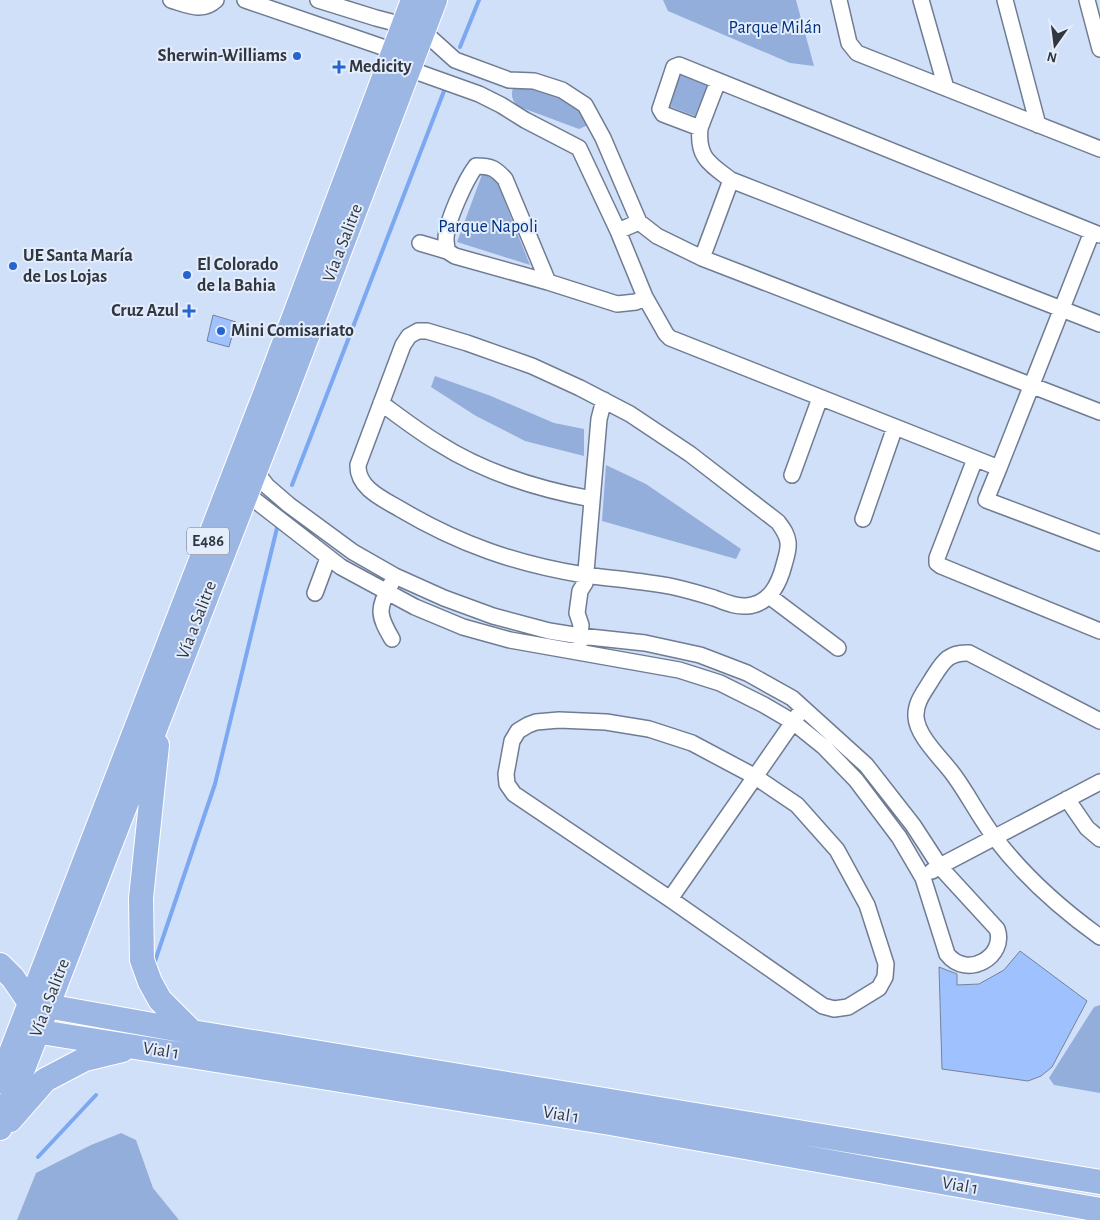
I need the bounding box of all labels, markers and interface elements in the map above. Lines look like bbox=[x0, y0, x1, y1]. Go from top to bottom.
park label: Parque Milán bbox=[729, 19, 821, 37]
north arrow bbox=[1030, 20, 1080, 70]
place label: Sherwin-Williams bbox=[158, 47, 287, 65]
text: N bbox=[1046, 49, 1059, 65]
marker: Sherwin-Williams bbox=[291, 50, 303, 62]
place label: Medicity bbox=[349, 58, 412, 76]
marker: Medicity bbox=[333, 61, 345, 73]
street label: Vía a Salitre bbox=[320, 201, 366, 285]
park label: Parque Napoli bbox=[438, 218, 538, 236]
place label: UE Santa María de Los Lojas bbox=[23, 247, 133, 286]
place label: El Colorado de la Bahia bbox=[197, 256, 278, 295]
marker: UE Santa María de Los Lojas bbox=[7, 260, 19, 272]
marker: El Colorado de la Bahia bbox=[181, 269, 193, 281]
place label: Cruz Azul bbox=[111, 302, 179, 320]
marker: Cruz Azul bbox=[183, 305, 195, 317]
place label: Mini Comisariato bbox=[231, 322, 354, 340]
marker: Mini Comisariato bbox=[215, 325, 227, 337]
road number: E486 bbox=[187, 528, 229, 554]
street label: Vía a Salitre bbox=[174, 578, 220, 662]
street label: Vía a Salitre bbox=[27, 956, 73, 1040]
street label: Vial 1 bbox=[142, 1039, 180, 1063]
street label: Vial 1 bbox=[542, 1103, 580, 1127]
street label: Vial 1 bbox=[940, 1174, 980, 1198]

